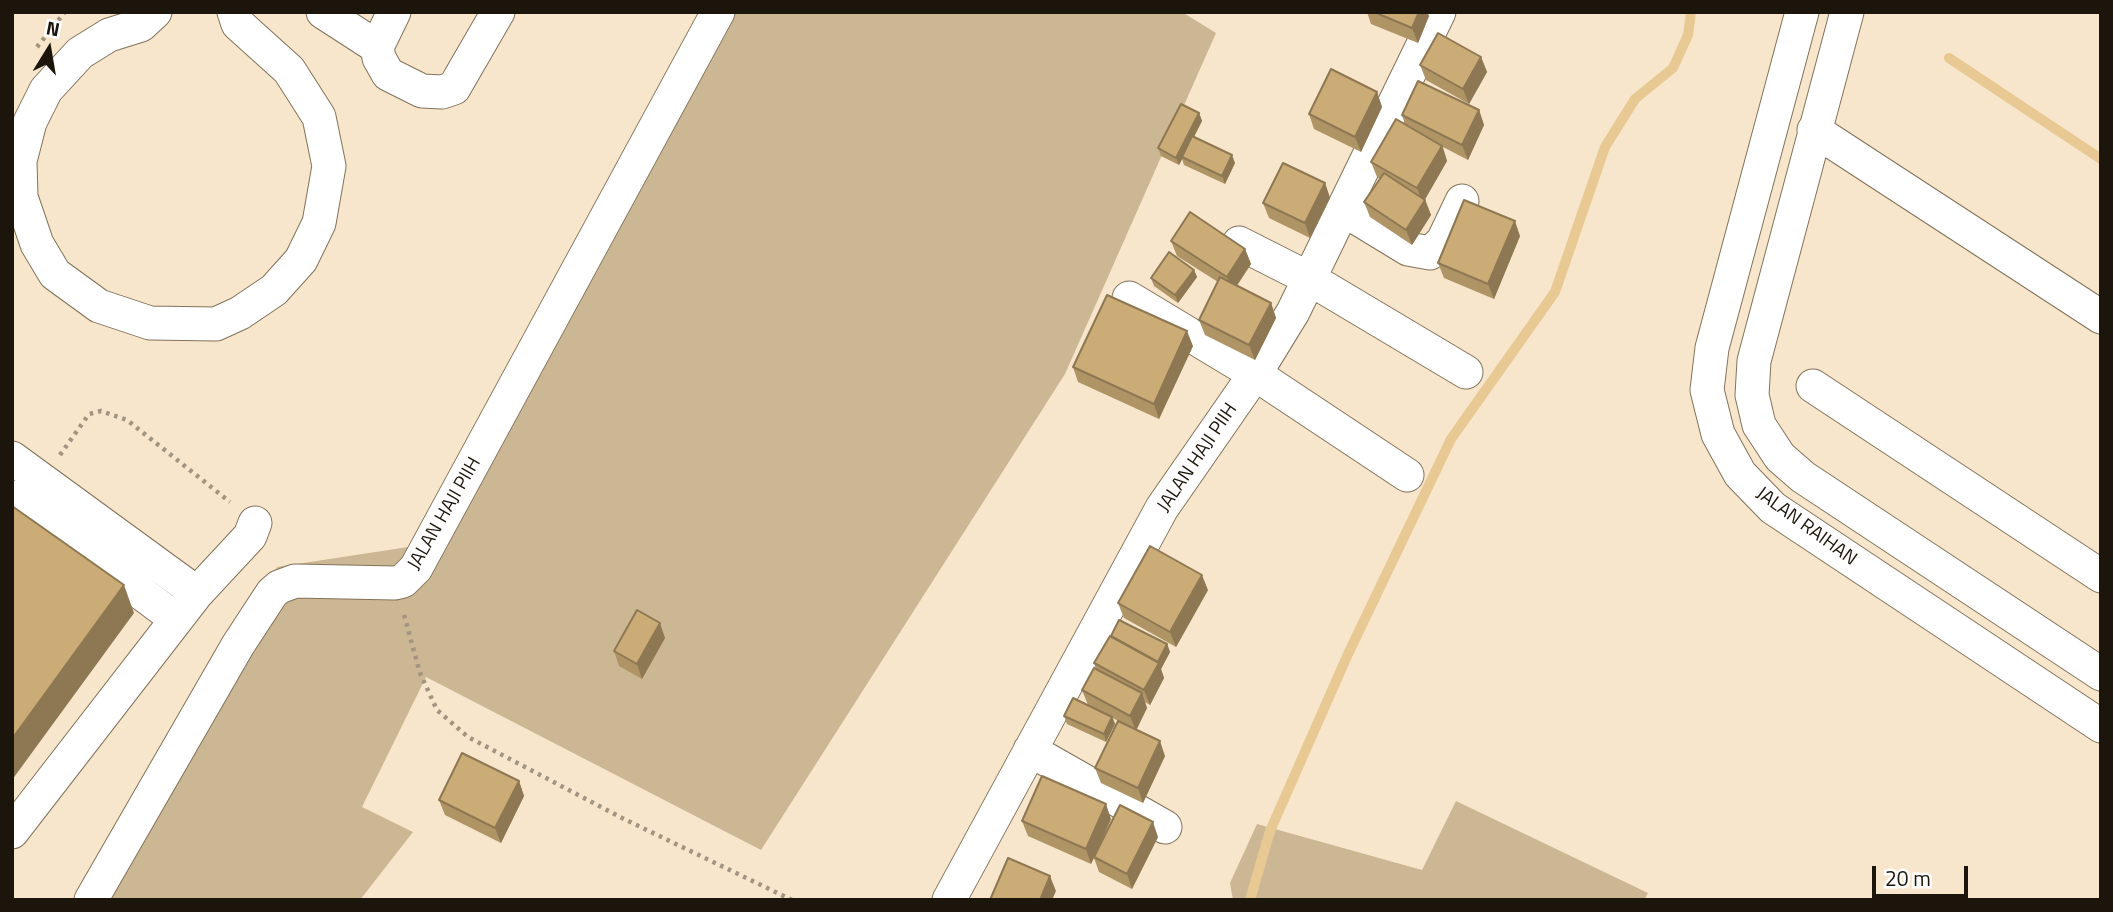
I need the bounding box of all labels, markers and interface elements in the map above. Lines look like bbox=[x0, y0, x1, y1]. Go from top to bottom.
text: N bbox=[44, 12, 62, 43]
north arrow bbox=[14, 14, 84, 84]
street label: JALAN HAJI PIIH bbox=[1153, 399, 1243, 517]
street label: JALAN HAJI PIIH bbox=[404, 454, 486, 574]
street label: JALAN RAIHAN bbox=[1751, 483, 1861, 571]
scale bar bbox=[1875, 852, 1971, 896]
text: 20 m bbox=[1885, 862, 1931, 894]

